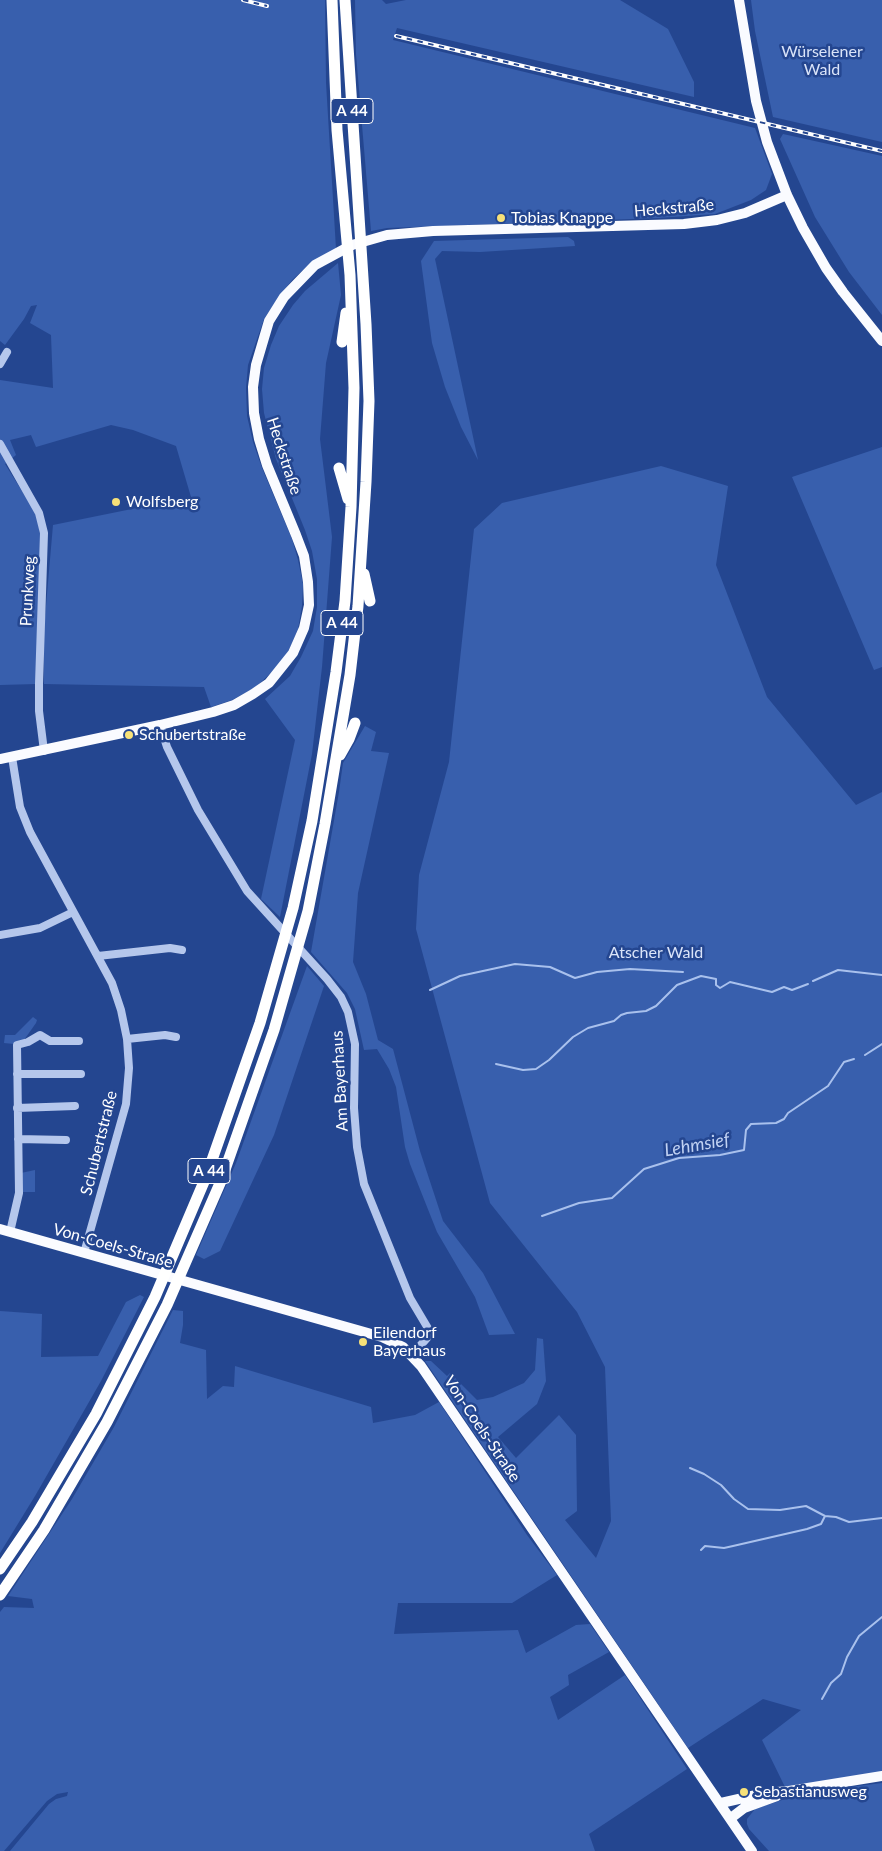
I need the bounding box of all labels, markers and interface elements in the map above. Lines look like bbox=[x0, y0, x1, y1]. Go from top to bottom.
park label: Würselener Wald bbox=[781, 42, 863, 80]
road number: A 44 bbox=[331, 98, 373, 124]
street label: Heckstraße bbox=[633, 195, 715, 221]
place label: Tobias Knappe bbox=[511, 208, 613, 228]
marker: Tobias Knappe bbox=[495, 212, 507, 224]
street label: Heckstraße bbox=[262, 415, 306, 497]
place label: Wolfsberg bbox=[126, 492, 198, 512]
marker: Wolfsberg bbox=[110, 496, 122, 508]
street label: Prunkweg bbox=[17, 555, 39, 627]
road number: A 44 bbox=[321, 610, 363, 636]
place label: Schubertstraße bbox=[139, 725, 246, 745]
marker: Schubertstraße bbox=[123, 729, 135, 741]
park label: Atscher Wald bbox=[609, 943, 703, 963]
street label: Am Bayerhaus bbox=[328, 1030, 352, 1132]
street label: Schubertstraße bbox=[77, 1089, 121, 1197]
water label: Lehmsief bbox=[663, 1129, 731, 1161]
road number: A 44 bbox=[188, 1158, 230, 1184]
street label: Von-Coels-Straße bbox=[51, 1220, 175, 1272]
place label: Eilendorf Bayerhaus bbox=[373, 1323, 446, 1361]
marker: Eilendorf Bayerhaus bbox=[357, 1336, 369, 1348]
street label: Von-Coels-Straße bbox=[439, 1372, 525, 1486]
place label: Sebastianusweg bbox=[754, 1782, 867, 1802]
marker: Sebastianusweg bbox=[738, 1786, 750, 1798]

